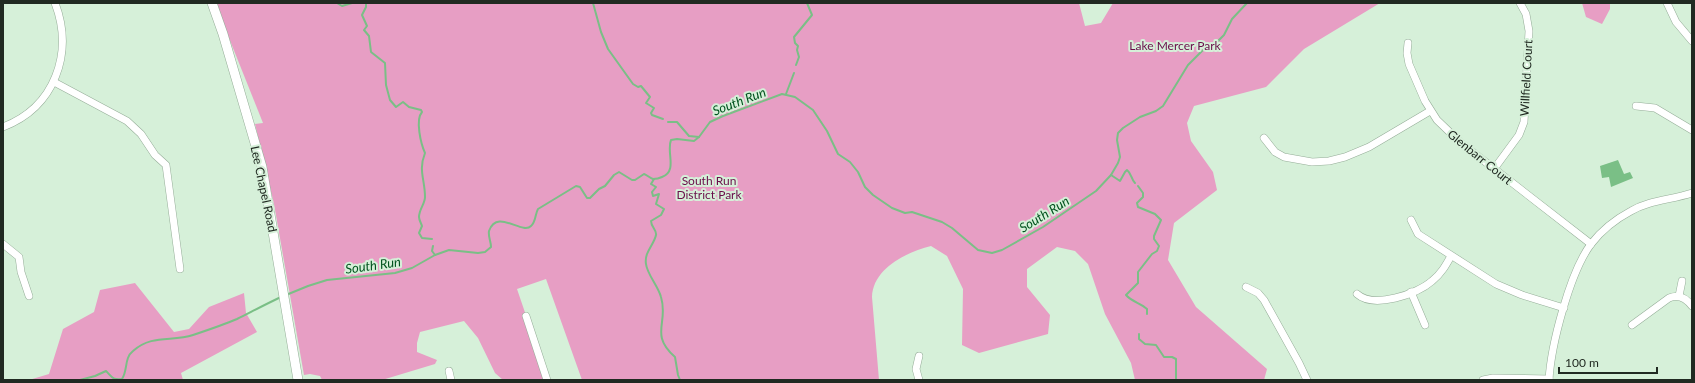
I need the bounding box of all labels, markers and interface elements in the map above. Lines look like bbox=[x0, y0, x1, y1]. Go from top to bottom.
park label: Lake Mercer Park bbox=[1129, 38, 1222, 53]
street label: Willfield Court bbox=[1516, 39, 1536, 117]
water label: South Run bbox=[710, 83, 768, 118]
street label: Glenbarr Court bbox=[1445, 126, 1516, 188]
street label: Lee Chapel Road bbox=[248, 145, 280, 233]
park label: South Run District Park bbox=[676, 173, 742, 202]
water label: South Run bbox=[1016, 192, 1072, 236]
water label: South Run bbox=[344, 253, 402, 277]
scale bar bbox=[1559, 349, 1657, 375]
text: 100 m bbox=[1565, 355, 1599, 370]

